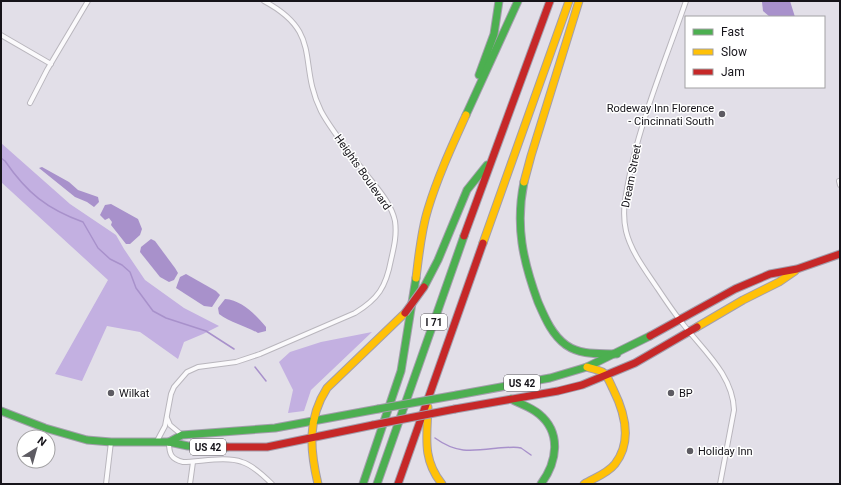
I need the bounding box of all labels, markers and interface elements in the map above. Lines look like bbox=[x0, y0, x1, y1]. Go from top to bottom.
legend bbox=[685, 16, 825, 88]
text: Fast bbox=[721, 25, 744, 39]
text: Slow bbox=[721, 45, 747, 59]
text: Jam bbox=[721, 65, 745, 79]
place label: Rodeway Inn Florence - Cincinnati South bbox=[607, 102, 714, 128]
marker: Rodeway Inn Florence - Cincinnati South bbox=[717, 109, 727, 119]
street label: Heights Boulevard bbox=[332, 132, 394, 213]
street label: Dream Street bbox=[619, 143, 644, 209]
road number: I 71 bbox=[421, 314, 447, 330]
road number: US 42 bbox=[504, 375, 540, 391]
place label: Wilkat bbox=[119, 387, 150, 400]
place label: BP bbox=[679, 387, 693, 400]
marker: Wilkat bbox=[106, 388, 116, 398]
marker: BP bbox=[666, 388, 676, 398]
north arrow bbox=[16, 429, 56, 469]
text: N bbox=[35, 434, 49, 449]
road number: US 42 bbox=[190, 439, 226, 455]
place label: Holiday Inn bbox=[698, 445, 753, 458]
marker: Holiday Inn bbox=[685, 446, 695, 456]

